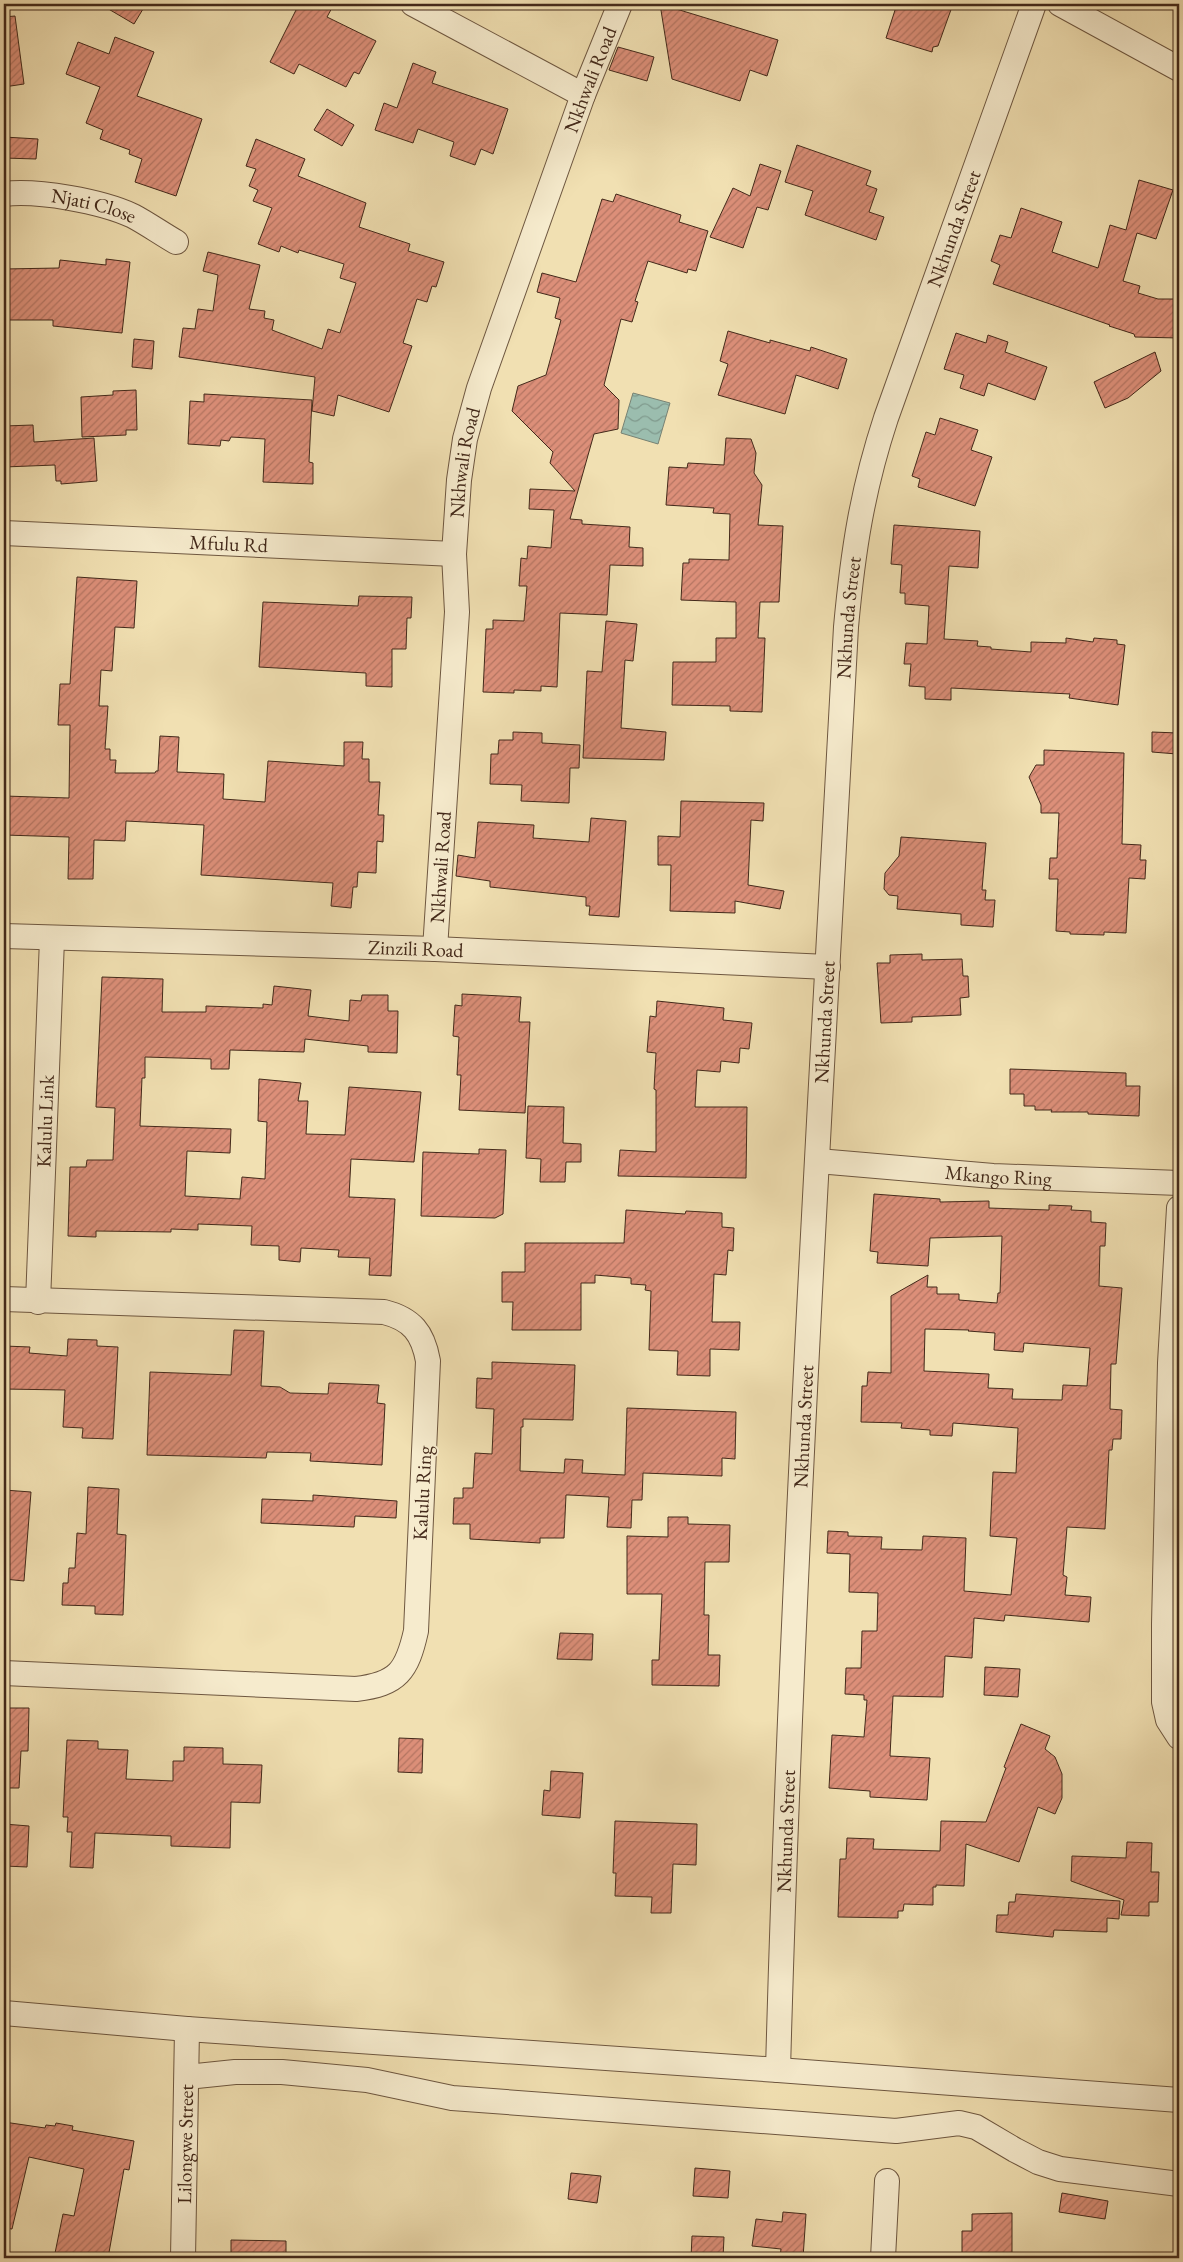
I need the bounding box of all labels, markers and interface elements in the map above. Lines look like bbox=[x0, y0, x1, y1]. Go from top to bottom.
street label: Nkhwali Road bbox=[558, 22, 623, 136]
street label: Nkhunda Street bbox=[921, 166, 987, 291]
street label: Njati Close bbox=[50, 182, 141, 229]
street label: Nkhwali Road bbox=[443, 403, 486, 519]
street label: Mfulu Rd bbox=[189, 529, 270, 558]
street label: Nkhunda Street bbox=[830, 554, 867, 680]
street label: Nkhwali Road bbox=[424, 810, 457, 924]
street label: Zinzili Road bbox=[368, 934, 465, 963]
street label: Nkhunda Street bbox=[808, 959, 841, 1084]
street label: Kalulu Link bbox=[30, 1074, 60, 1168]
street label: Mkango Ring bbox=[944, 1159, 1053, 1191]
street label: Nkhunda Street bbox=[787, 1364, 819, 1488]
street label: Kalulu Ring bbox=[407, 1445, 437, 1541]
street label: Nkhunda Street bbox=[770, 1769, 801, 1893]
street label: Lilongwe Street bbox=[171, 2083, 199, 2204]

